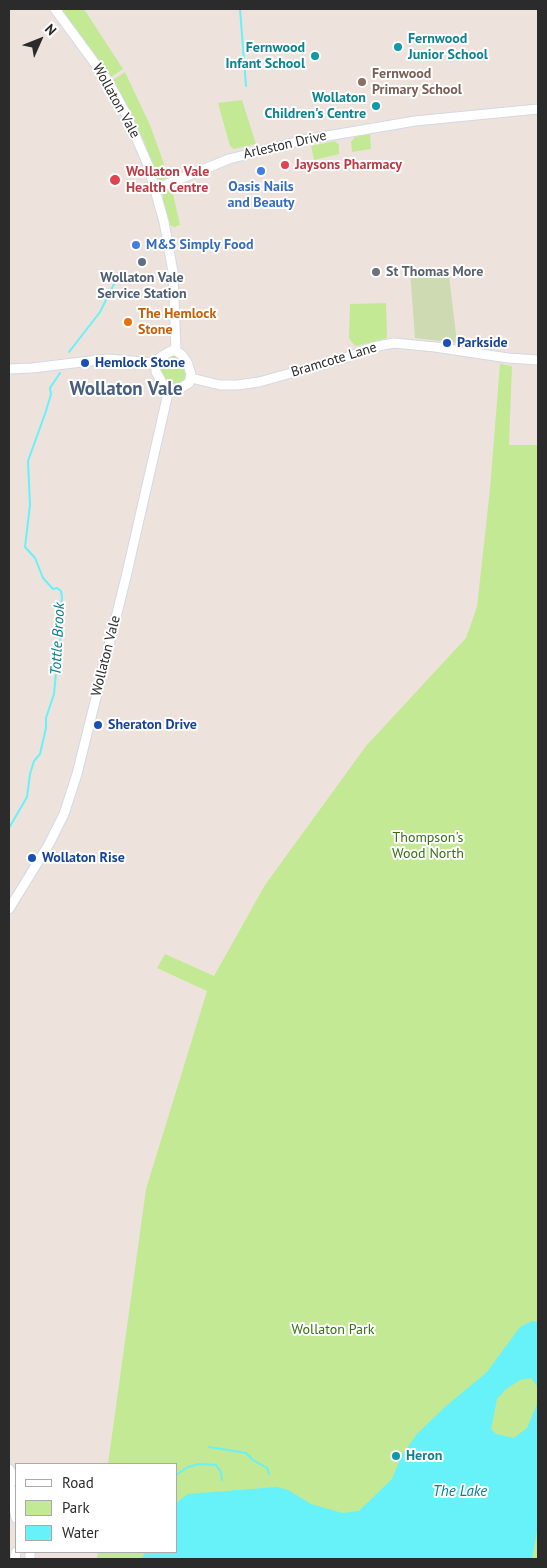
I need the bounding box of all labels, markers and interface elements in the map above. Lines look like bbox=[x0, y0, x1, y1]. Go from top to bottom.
north arrow bbox=[15, 15, 65, 65]
text: N bbox=[41, 20, 60, 39]
place label: Fernwood Junior School bbox=[408, 31, 488, 64]
place label: Fernwood Infant School bbox=[226, 40, 305, 72]
marker: Fernwood Junior School bbox=[392, 41, 404, 53]
marker: Fernwood Infant School bbox=[309, 50, 321, 62]
street label: Wollaton Vale bbox=[89, 61, 143, 141]
place label: Fernwood Primary School bbox=[372, 66, 462, 98]
marker: Fernwood Primary School bbox=[356, 76, 368, 88]
place label: Wollaton Children's Centre bbox=[265, 90, 366, 122]
marker: Wollaton Children's Centre bbox=[370, 100, 382, 112]
street label: Arleston Drive bbox=[242, 127, 328, 163]
place label: Jaysons Pharmacy bbox=[295, 157, 402, 173]
marker: Jaysons Pharmacy bbox=[279, 159, 291, 171]
place label: Wollaton Vale Health Centre bbox=[126, 164, 209, 196]
marker: Oasis Nails and Beauty bbox=[255, 165, 267, 177]
marker: Wollaton Vale Health Centre bbox=[108, 173, 122, 187]
place label: Oasis Nails and Beauty bbox=[228, 179, 294, 212]
place label: M&S Simply Food bbox=[146, 237, 254, 253]
marker: M&S Simply Food bbox=[130, 239, 142, 251]
marker: Wollaton Vale Service Station bbox=[136, 256, 148, 268]
place label: St Thomas More bbox=[386, 264, 483, 280]
marker: St Thomas More bbox=[370, 266, 382, 278]
place label: Wollaton Vale Service Station bbox=[97, 270, 187, 302]
place label: The Hemlock Stone bbox=[138, 306, 216, 338]
marker: The Hemlock Stone bbox=[122, 316, 134, 328]
place label: Parkside bbox=[457, 335, 508, 351]
marker: Parkside bbox=[441, 337, 453, 349]
street label: Bramcote Lane bbox=[289, 339, 379, 381]
place label: Hemlock Stone bbox=[95, 355, 185, 371]
marker: Hemlock Stone bbox=[79, 357, 91, 369]
district label: Wollaton Vale bbox=[69, 379, 183, 401]
water label: Tottle Brook bbox=[47, 602, 69, 676]
street label: Wollaton Vale bbox=[88, 614, 124, 698]
place label: Sheraton Drive bbox=[108, 717, 197, 733]
marker: Sheraton Drive bbox=[92, 719, 104, 731]
park label: Thompson's Wood North bbox=[392, 830, 464, 862]
place label: Wollaton Rise bbox=[42, 850, 125, 866]
marker: Wollaton Rise bbox=[26, 852, 38, 864]
park label: Wollaton Park bbox=[292, 1322, 374, 1338]
place label: Heron bbox=[406, 1448, 442, 1464]
marker: Heron bbox=[390, 1450, 402, 1462]
legend bbox=[15, 1463, 178, 1553]
text: Road bbox=[62, 1473, 94, 1492]
water label: The Lake bbox=[433, 1483, 487, 1501]
text: Park bbox=[62, 1498, 90, 1517]
text: Water bbox=[62, 1523, 99, 1542]

